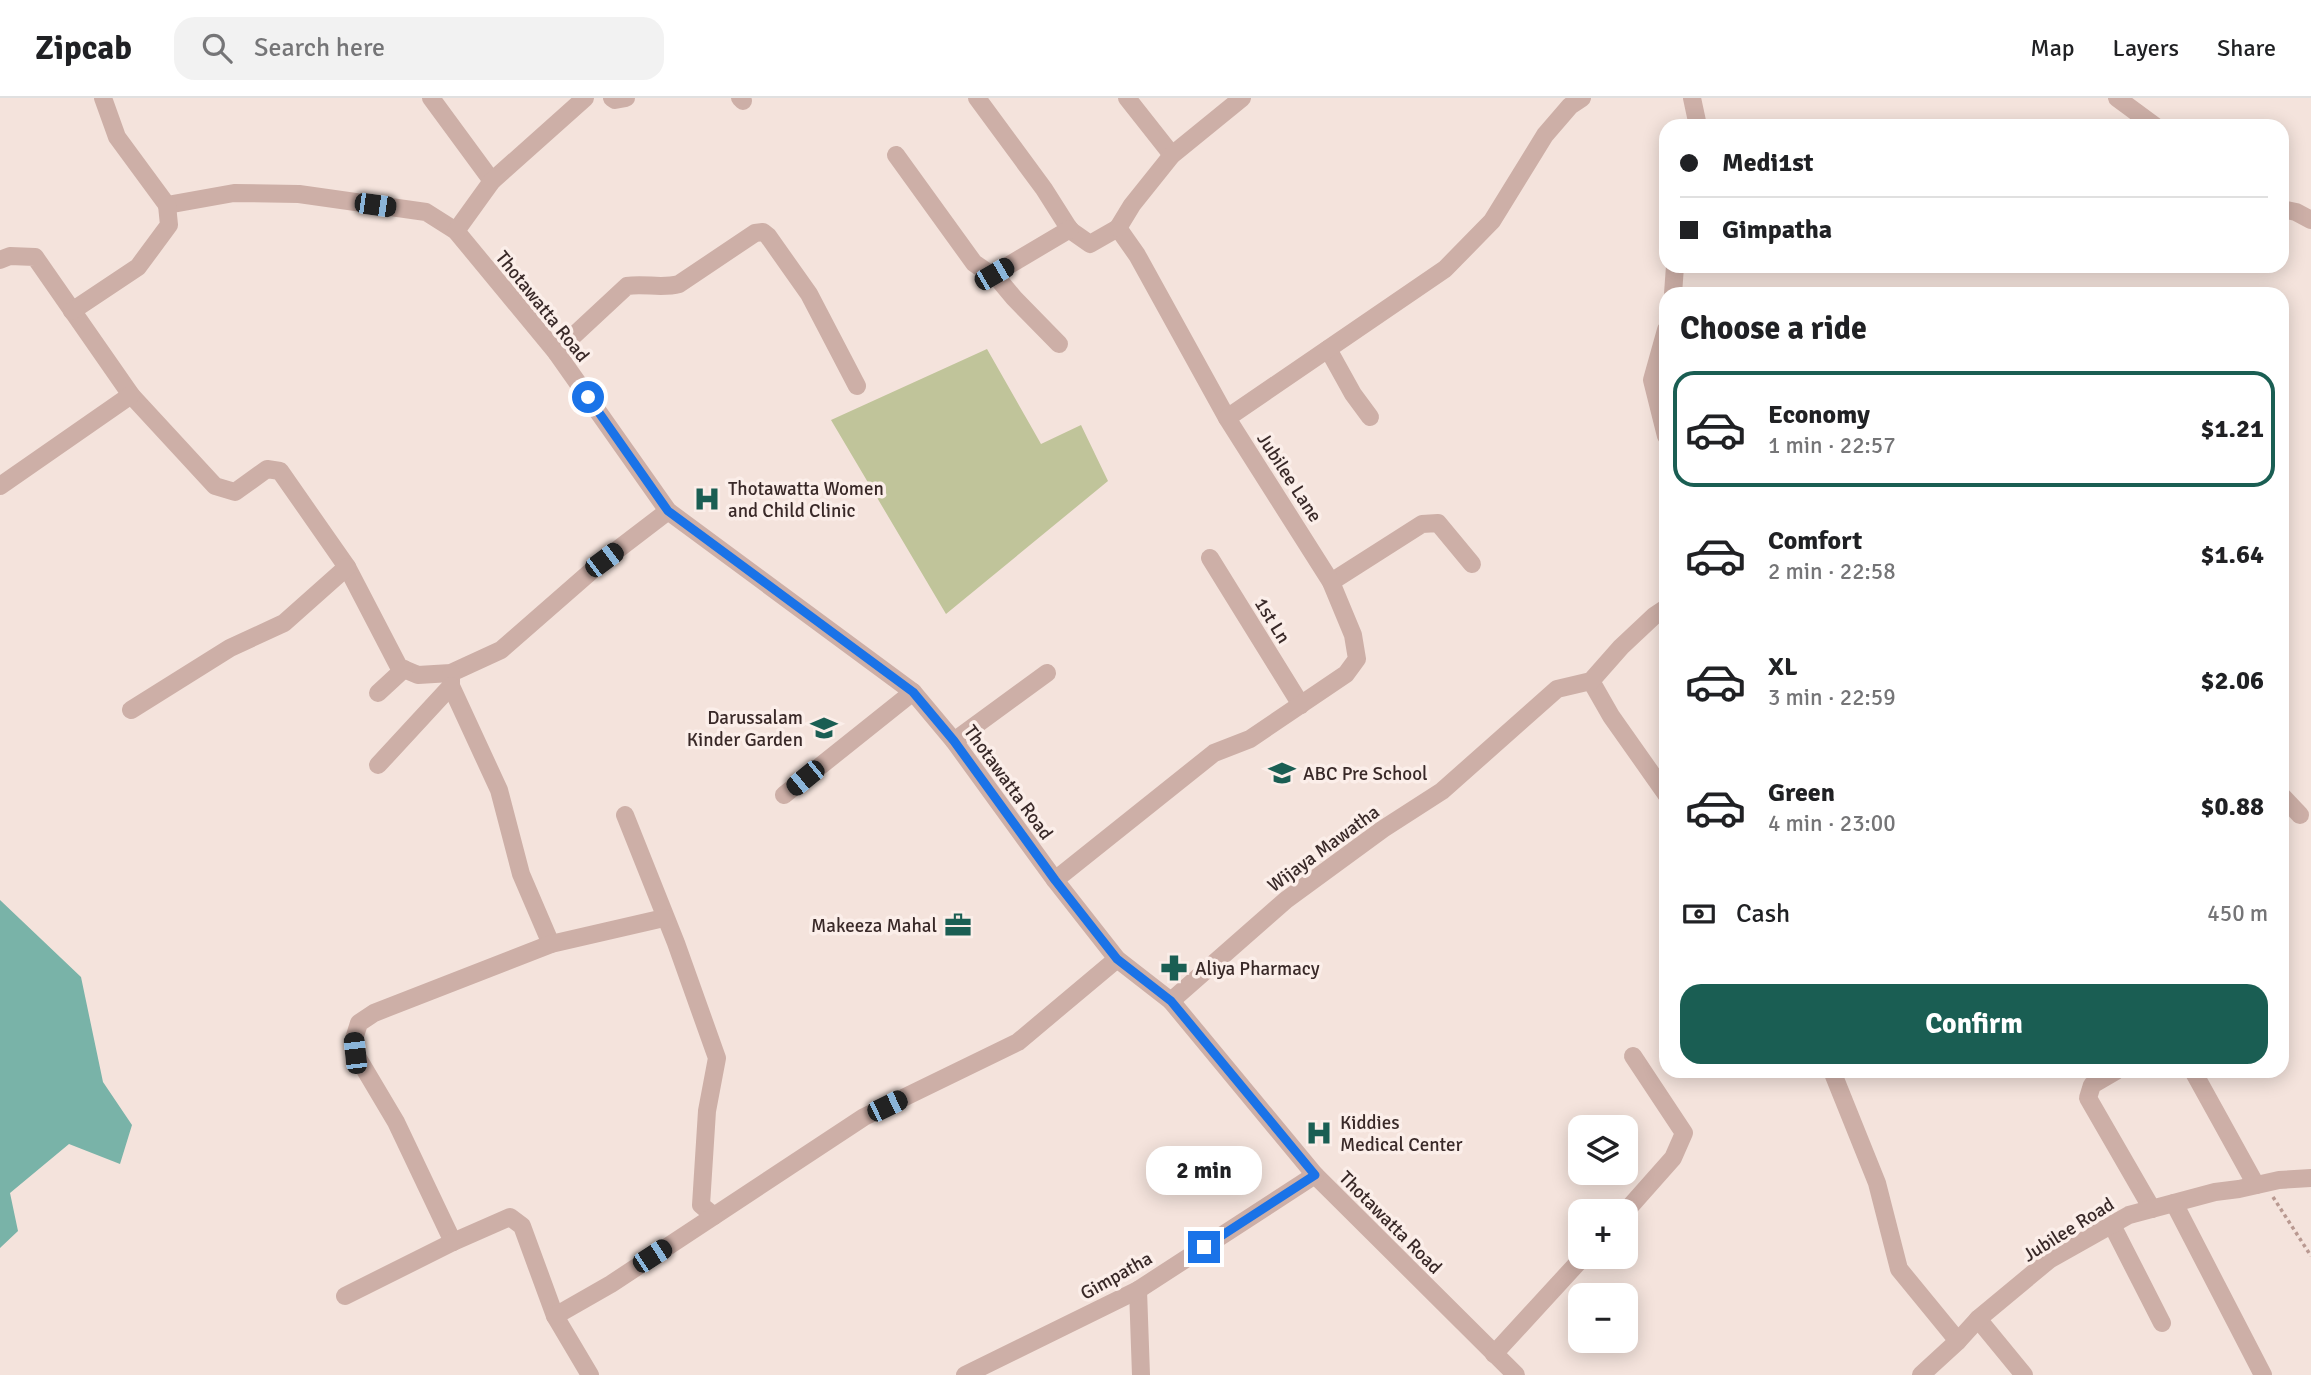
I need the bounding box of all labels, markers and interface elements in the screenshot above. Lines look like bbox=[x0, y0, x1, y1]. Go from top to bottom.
search box bbox=[174, 17, 664, 80]
text: Zipcab bbox=[35, 28, 132, 69]
icon: search bbox=[198, 29, 236, 67]
text: Search here bbox=[254, 32, 385, 64]
text: Map bbox=[2030, 33, 2075, 63]
text: Layers bbox=[2113, 33, 2179, 63]
text: Share bbox=[2217, 33, 2276, 63]
text: Medi1st bbox=[1722, 147, 1814, 179]
car bbox=[353, 192, 398, 218]
text: Gimpatha bbox=[1722, 214, 1832, 246]
street label: Thotawatta Road bbox=[490, 246, 594, 367]
car bbox=[971, 254, 1018, 294]
text: Choose a ride bbox=[1680, 309, 1867, 348]
route start bbox=[572, 381, 604, 413]
icon: car bbox=[1684, 398, 1747, 461]
text: Economy bbox=[1768, 399, 1870, 431]
text: $1.21 bbox=[2200, 413, 2264, 445]
street label: Jubilee Lane bbox=[1251, 428, 1327, 527]
text: 1 min · 22:57 bbox=[1768, 431, 1896, 460]
place label: Thotawatta Women and Child Clinic bbox=[728, 477, 884, 523]
hospital icon: Thotawatta Women and Child Clinic bbox=[692, 484, 722, 514]
icon: car bbox=[1684, 524, 1747, 587]
text: Comfort bbox=[1768, 525, 1862, 557]
car bbox=[581, 539, 628, 581]
text: $1.64 bbox=[2200, 539, 2264, 571]
text: 2 min · 22:58 bbox=[1768, 557, 1896, 586]
street label: 1st Ln bbox=[1249, 593, 1295, 648]
icon: car bbox=[1684, 650, 1747, 713]
text: XL bbox=[1768, 651, 1798, 683]
text: $2.06 bbox=[2200, 665, 2264, 697]
text: 3 min · 22:59 bbox=[1768, 683, 1896, 712]
place label: Darussalam Kinder Garden bbox=[687, 706, 803, 752]
school or university icon: Darussalam Kinder Garden bbox=[809, 713, 839, 743]
street label: Thotawatta Road bbox=[958, 720, 1058, 845]
car bbox=[783, 757, 828, 799]
school or university icon: ABC Pre School bbox=[1267, 758, 1297, 788]
place label: ABC Pre School bbox=[1303, 762, 1428, 786]
icon: car bbox=[1684, 776, 1747, 839]
text: Green bbox=[1768, 777, 1835, 809]
text: $0.88 bbox=[2200, 791, 2264, 823]
street label: Wijaya Mawatha bbox=[1263, 800, 1384, 898]
text: 4 min · 23:00 bbox=[1768, 809, 1896, 838]
icon: cash bbox=[1680, 895, 1718, 933]
text: Cash bbox=[1736, 898, 1790, 930]
text: 450 m bbox=[2207, 899, 2268, 928]
office icon: Makeeza Mahal bbox=[943, 910, 973, 940]
place label: Makeeza Mahal bbox=[811, 914, 937, 938]
pharmacy icon: Aliya Pharmacy bbox=[1159, 953, 1189, 983]
place label: Aliya Pharmacy bbox=[1195, 957, 1320, 981]
button: Confirm bbox=[1680, 984, 2268, 1064]
car bbox=[343, 1031, 368, 1075]
car bbox=[864, 1087, 911, 1125]
place label: Kiddies Medical Center bbox=[1340, 1111, 1463, 1157]
map controls bbox=[1568, 1115, 1638, 1353]
button: layers bbox=[1568, 1115, 1638, 1185]
hospital icon: Kiddies Medical Center bbox=[1304, 1118, 1334, 1148]
callout: 2 min bbox=[1146, 1146, 1262, 1194]
text: 2 min bbox=[1176, 1156, 1232, 1185]
street label: Thotawatta Road bbox=[1334, 1166, 1447, 1279]
street label: Jubilee Road bbox=[2018, 1192, 2119, 1267]
button: + bbox=[1568, 1199, 1638, 1269]
route end bbox=[1188, 1231, 1220, 1263]
car bbox=[629, 1236, 676, 1276]
street label: Gimpatha bbox=[1076, 1246, 1157, 1305]
button: − bbox=[1568, 1283, 1638, 1353]

